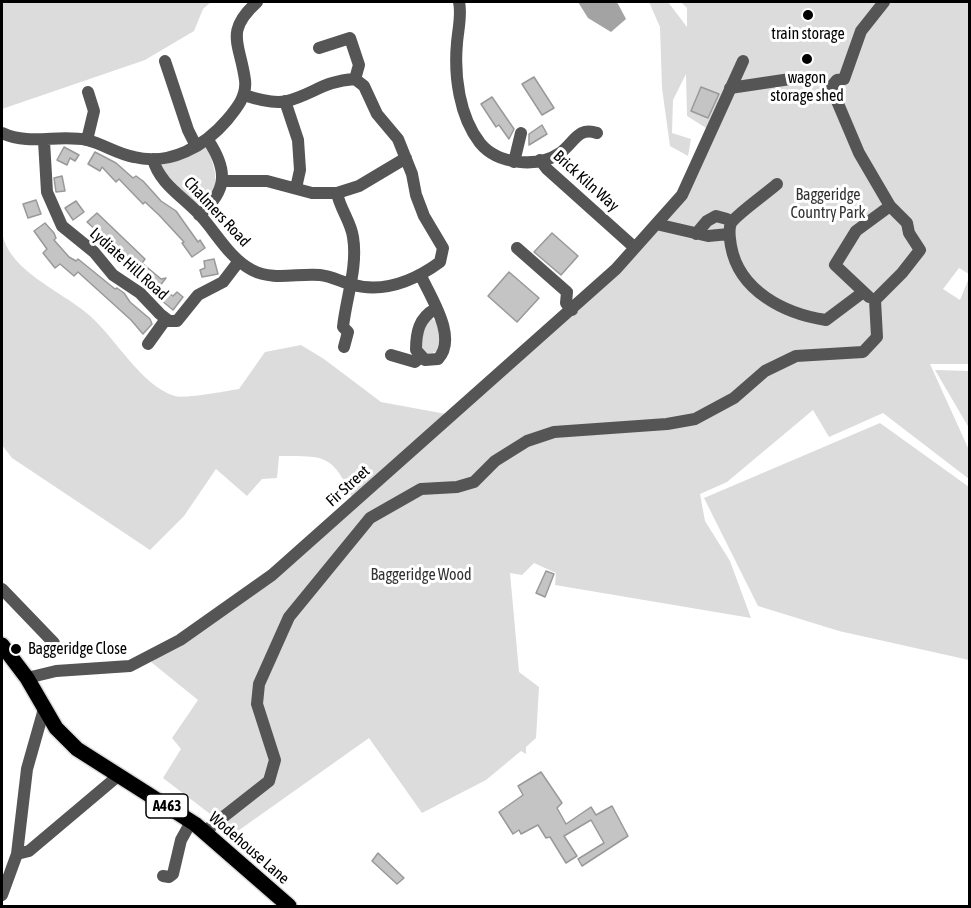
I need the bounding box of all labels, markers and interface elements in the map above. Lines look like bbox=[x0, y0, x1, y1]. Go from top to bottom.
marker: train storage bbox=[801, 8, 815, 22]
place label: train storage bbox=[771, 24, 845, 44]
marker: wagon storage shed bbox=[800, 52, 814, 66]
place label: wagon storage shed bbox=[770, 68, 844, 106]
street label: Brick Kiln Way bbox=[549, 146, 623, 216]
street label: Chalmers Road bbox=[180, 173, 254, 251]
park label: Baggeridge Country Park bbox=[790, 185, 866, 223]
street label: Lydiate Hill Road bbox=[86, 224, 172, 304]
street label: Fir Street bbox=[322, 461, 374, 511]
park label: Baggeridge Wood bbox=[370, 565, 472, 585]
place label: Baggeridge Close bbox=[28, 639, 127, 659]
marker: Baggeridge Close bbox=[9, 642, 23, 656]
road number: A463 bbox=[146, 794, 188, 818]
street label: Wodehouse Lane bbox=[205, 808, 293, 888]

